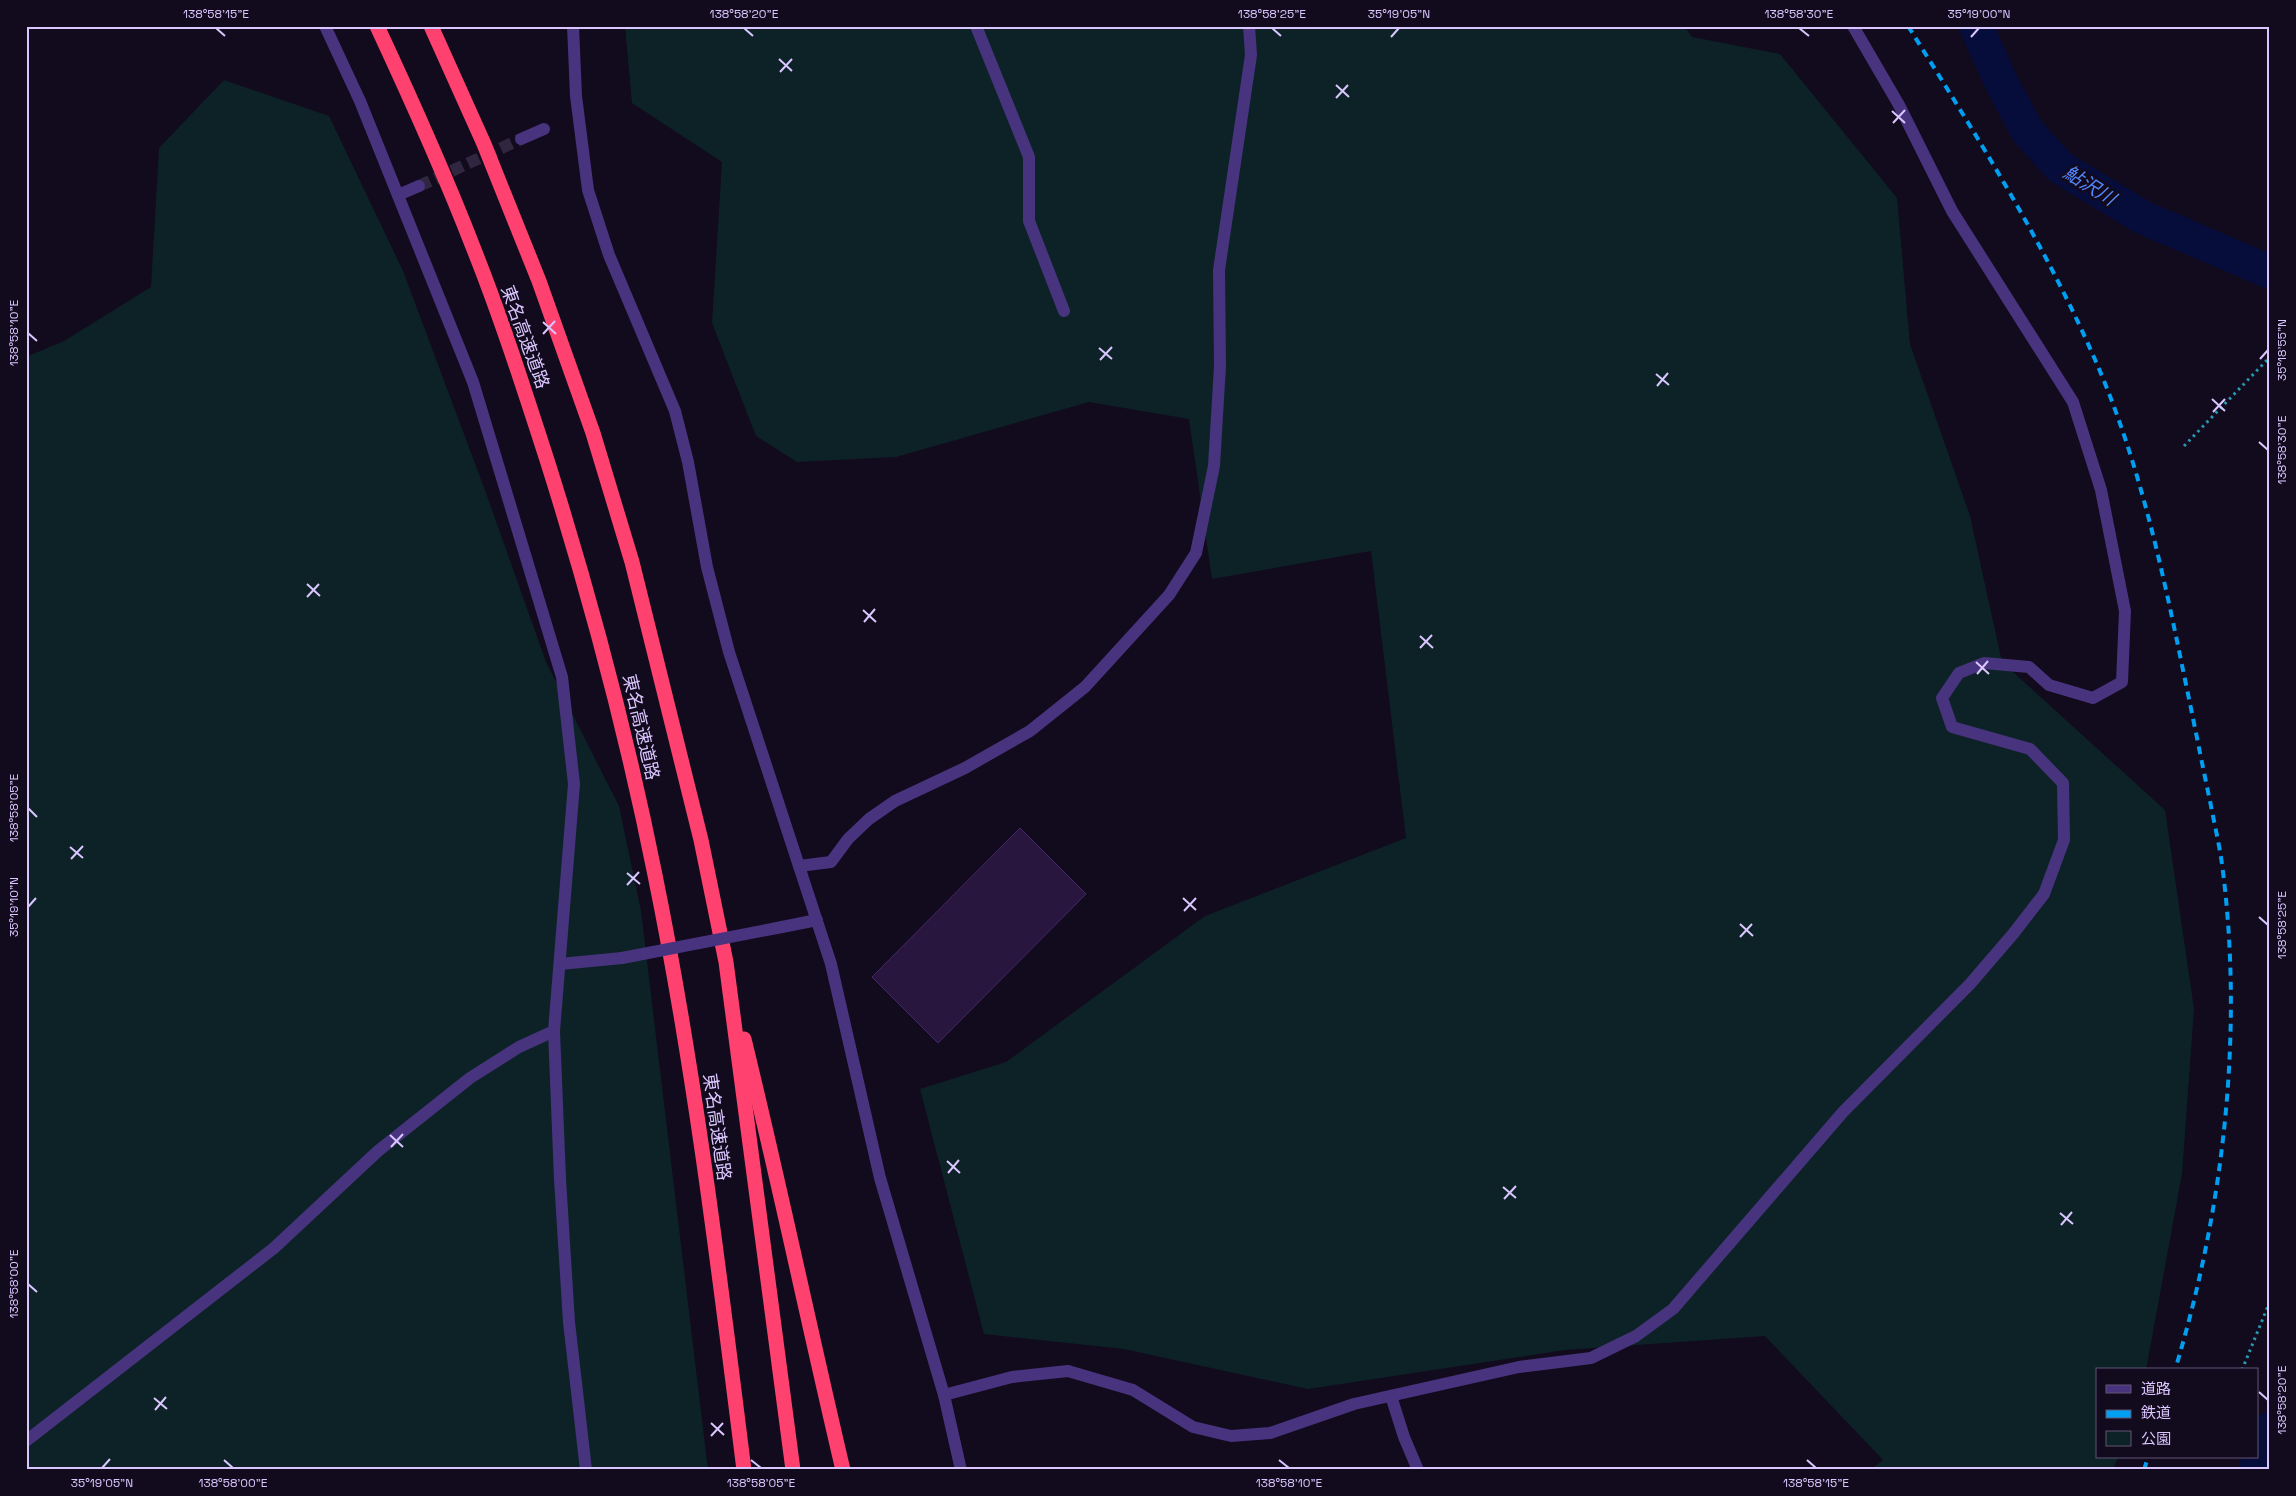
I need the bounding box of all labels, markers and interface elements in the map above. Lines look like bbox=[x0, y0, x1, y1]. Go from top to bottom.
text: 138°58'15"E bbox=[183, 6, 249, 22]
text: 138°58'20"E bbox=[710, 6, 779, 22]
text: 138°58'25"E bbox=[1238, 6, 1306, 22]
text: 35°19'05"N bbox=[1368, 6, 1430, 22]
text: 138°58'30"E bbox=[1765, 6, 1834, 22]
text: 35°19'00"N bbox=[1948, 6, 2010, 22]
water label: 鮎沢川 bbox=[2059, 160, 2122, 212]
street label: 東名高速道路 bbox=[496, 282, 555, 392]
text: 138°58'10"E bbox=[6, 299, 22, 366]
text: 35°18'55"N bbox=[2274, 319, 2290, 381]
text: 138°58'30"E bbox=[2274, 415, 2290, 484]
street label: 東名高速道路 bbox=[618, 672, 665, 782]
text: 138°58'05"E bbox=[6, 773, 22, 842]
text: 35°19'10"N bbox=[6, 877, 22, 937]
text: 138°58'25"E bbox=[2274, 891, 2290, 959]
street label: 東名高速道路 bbox=[699, 1072, 736, 1182]
text: 138°58'00"E bbox=[6, 1249, 22, 1319]
text: 138°58'20"E bbox=[2274, 1365, 2290, 1434]
legend bbox=[2096, 1368, 2258, 1458]
text: 道路 bbox=[2141, 1379, 2171, 1398]
text: 鉄道 bbox=[2141, 1403, 2171, 1422]
text: 公園 bbox=[2141, 1429, 2171, 1448]
text: 35°19'05"N bbox=[71, 1475, 133, 1491]
text: 138°58'00"E bbox=[198, 1475, 268, 1491]
text: 138°58'05"E bbox=[727, 1475, 796, 1491]
text: 138°58'10"E bbox=[1256, 1475, 1323, 1491]
text: 138°58'15"E bbox=[1783, 1475, 1849, 1491]

